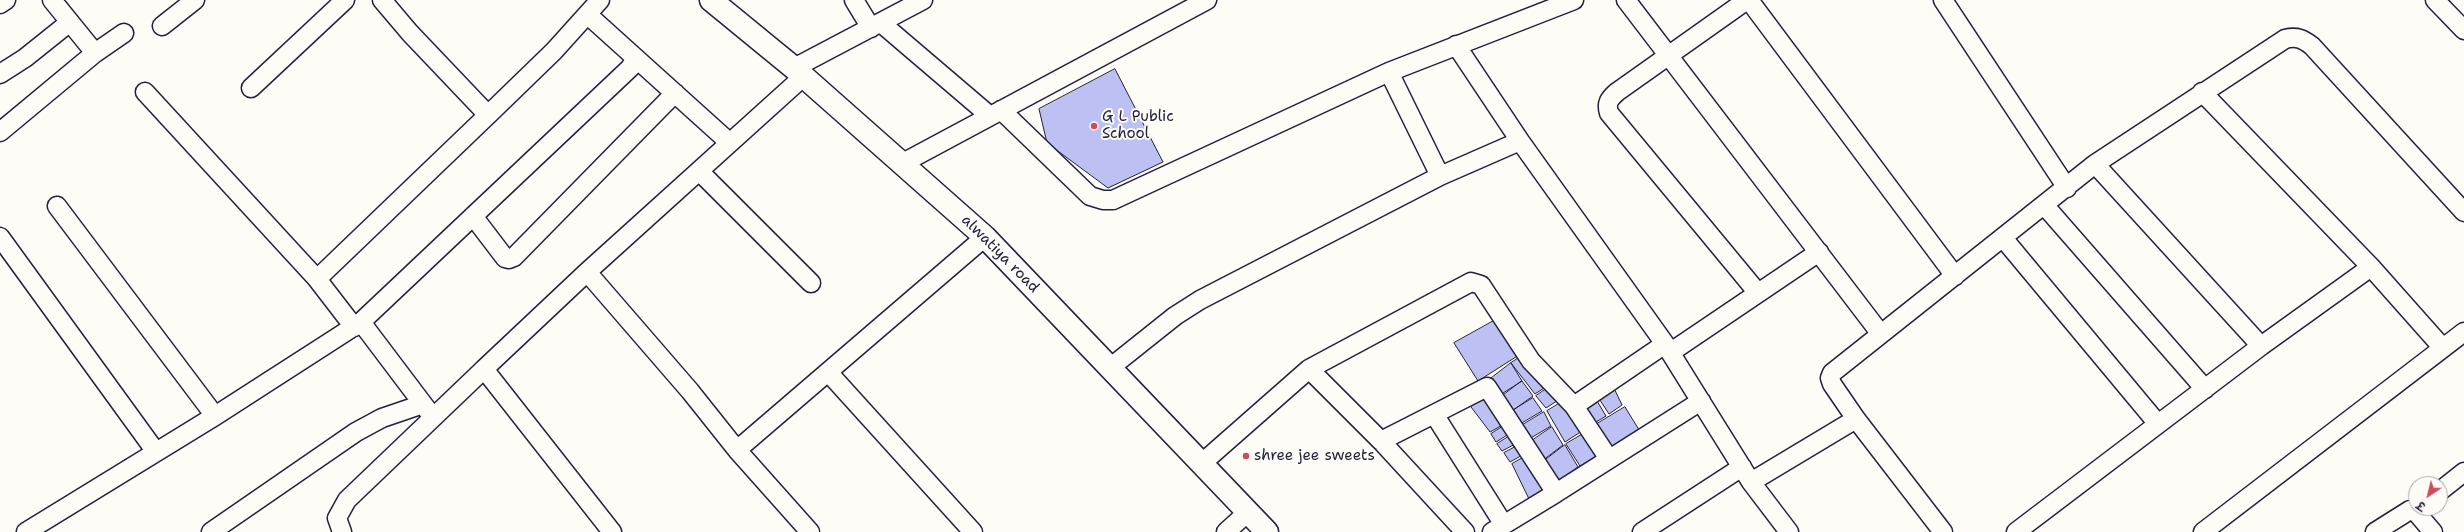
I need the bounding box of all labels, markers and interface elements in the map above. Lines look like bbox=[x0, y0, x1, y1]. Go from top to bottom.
place label: G L Public School bbox=[1102, 108, 1174, 143]
marker: G L Public School bbox=[1089, 121, 1099, 131]
street label: alwatiya road bbox=[957, 211, 1043, 297]
place label: shree jee sweets bbox=[1254, 447, 1375, 465]
marker: shree jee sweets bbox=[1241, 451, 1251, 461]
north arrow bbox=[2408, 476, 2448, 516]
text: उ bbox=[2414, 497, 2429, 514]

